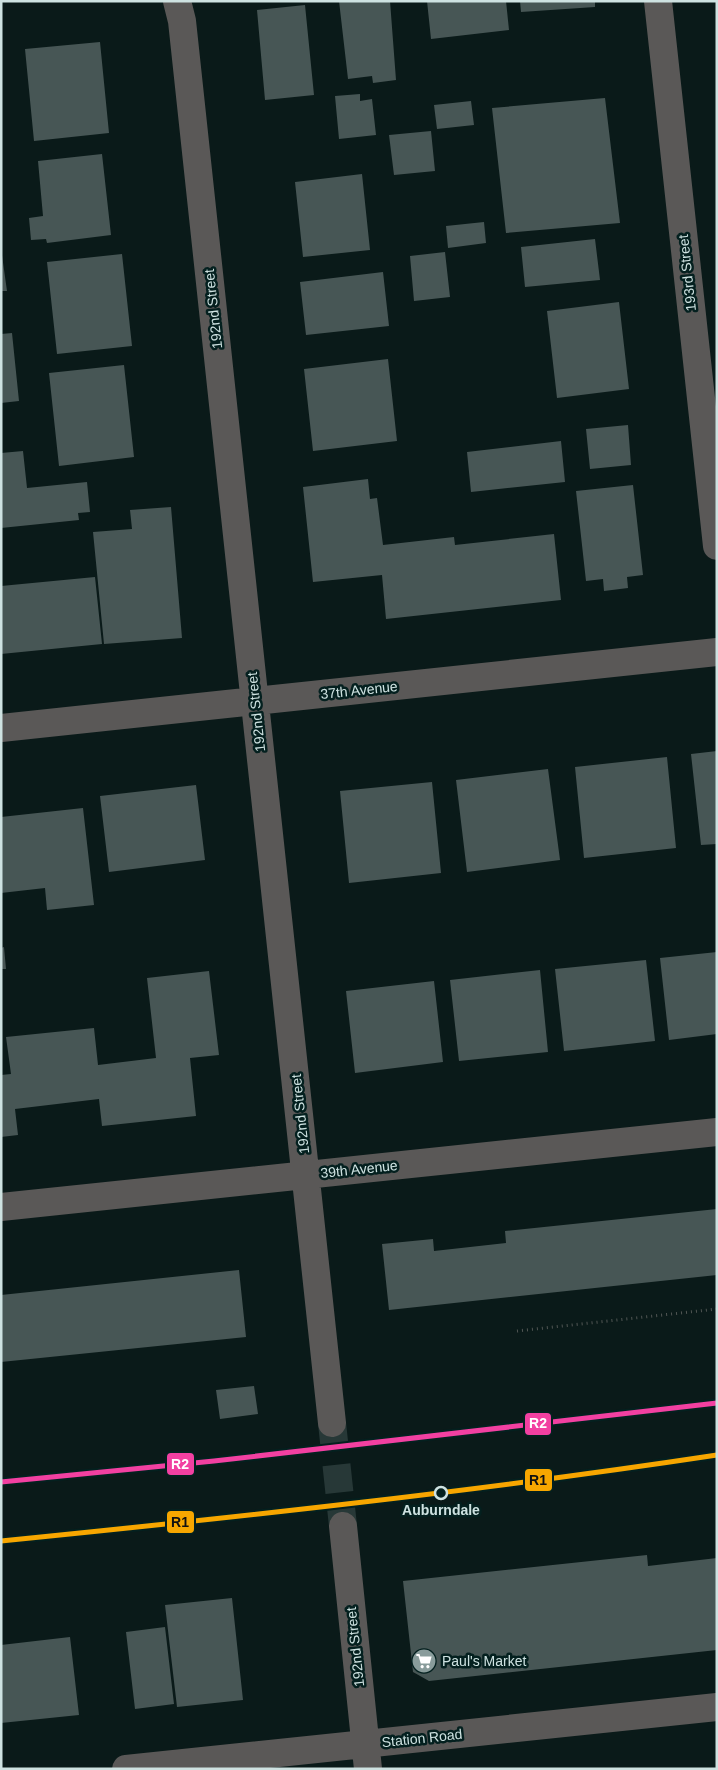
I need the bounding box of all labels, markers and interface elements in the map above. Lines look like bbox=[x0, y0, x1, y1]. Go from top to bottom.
street label: 193rd Street bbox=[675, 234, 699, 312]
street label: 192nd Street bbox=[201, 268, 225, 350]
street label: 192nd Street bbox=[244, 671, 268, 753]
street label: 37th Avenue bbox=[320, 678, 399, 702]
street label: 192nd Street bbox=[288, 1073, 312, 1155]
street label: 39th Avenue bbox=[320, 1157, 399, 1181]
line badge: R2 bbox=[524, 1412, 552, 1436]
text: R2 bbox=[529, 1415, 547, 1431]
line badge: R2 bbox=[166, 1452, 195, 1476]
text: R2 bbox=[171, 1456, 189, 1472]
line badge: R1 bbox=[524, 1468, 553, 1492]
text: R1 bbox=[529, 1472, 547, 1488]
marker: Auburndale bbox=[434, 1486, 448, 1500]
place label: Auburndale bbox=[402, 1502, 480, 1518]
line badge: R1 bbox=[166, 1510, 195, 1534]
text: R1 bbox=[171, 1514, 189, 1530]
street label: 192nd Street bbox=[343, 1606, 367, 1688]
supermarket icon: Paul's Market bbox=[411, 1648, 437, 1674]
place label: Paul's Market bbox=[442, 1653, 526, 1669]
street label: Station Road bbox=[381, 1726, 463, 1750]

